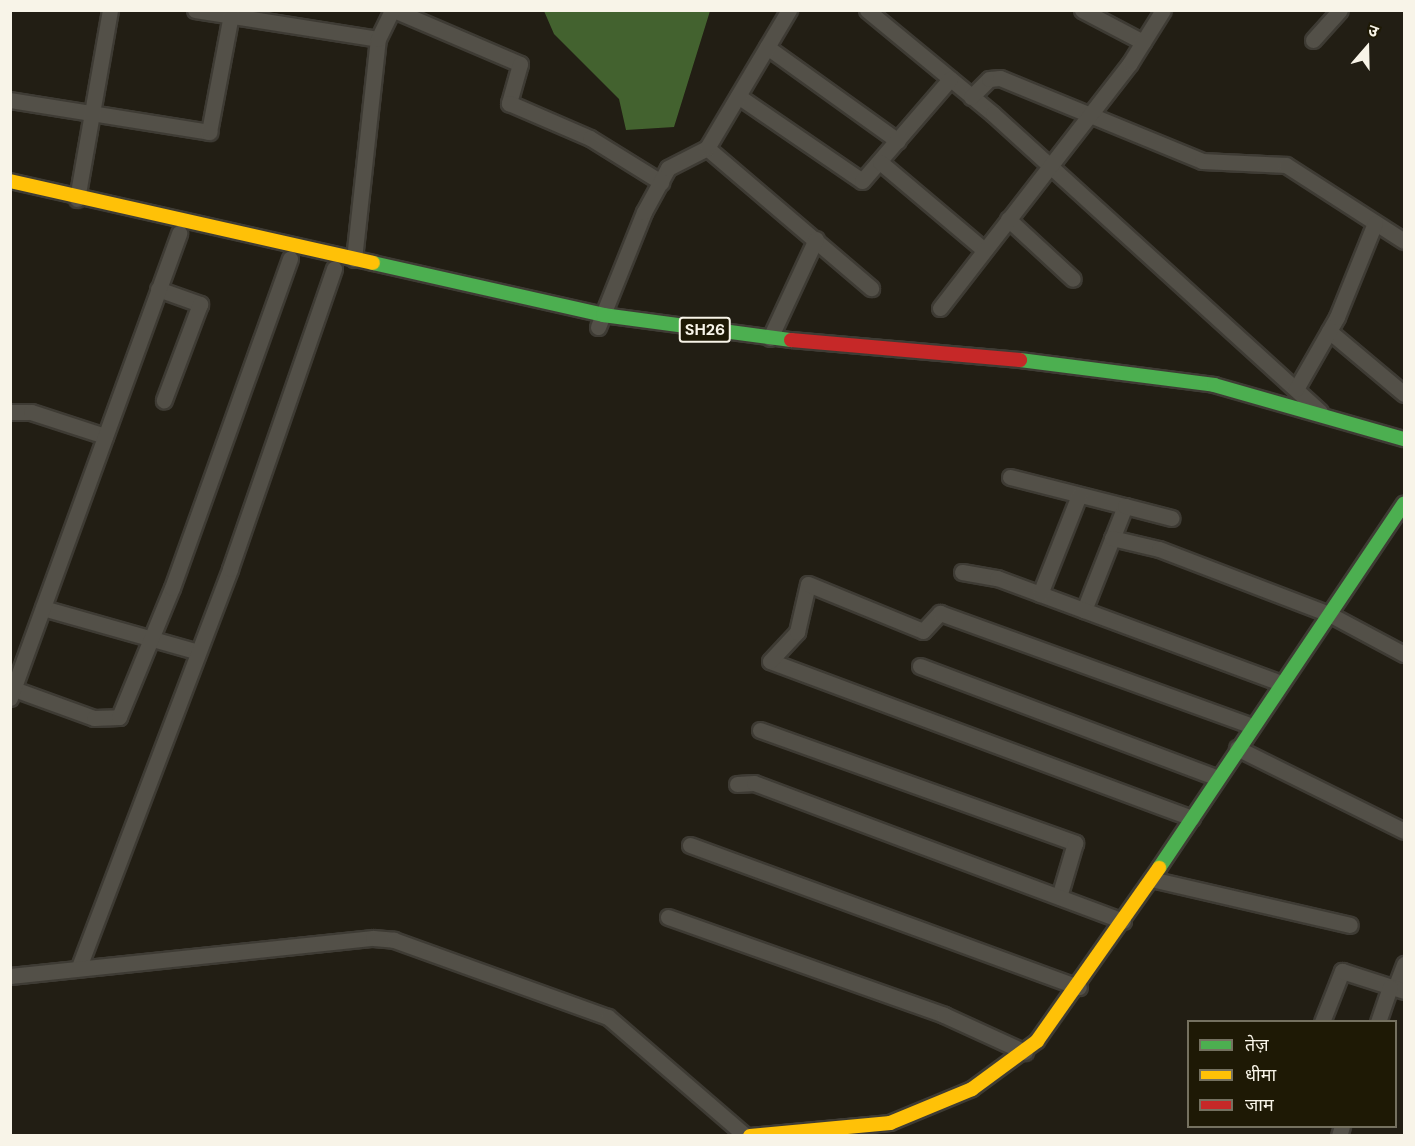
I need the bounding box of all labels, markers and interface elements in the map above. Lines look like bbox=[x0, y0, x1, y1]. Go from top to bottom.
north arrow bbox=[1337, 18, 1397, 78]
text: उ bbox=[1365, 19, 1381, 42]
road number: SH26 bbox=[678, 317, 732, 343]
legend bbox=[1187, 1020, 1397, 1128]
text: तेज़ bbox=[1245, 1033, 1269, 1057]
text: धीमा bbox=[1245, 1063, 1276, 1087]
text: जाम bbox=[1245, 1093, 1274, 1117]

